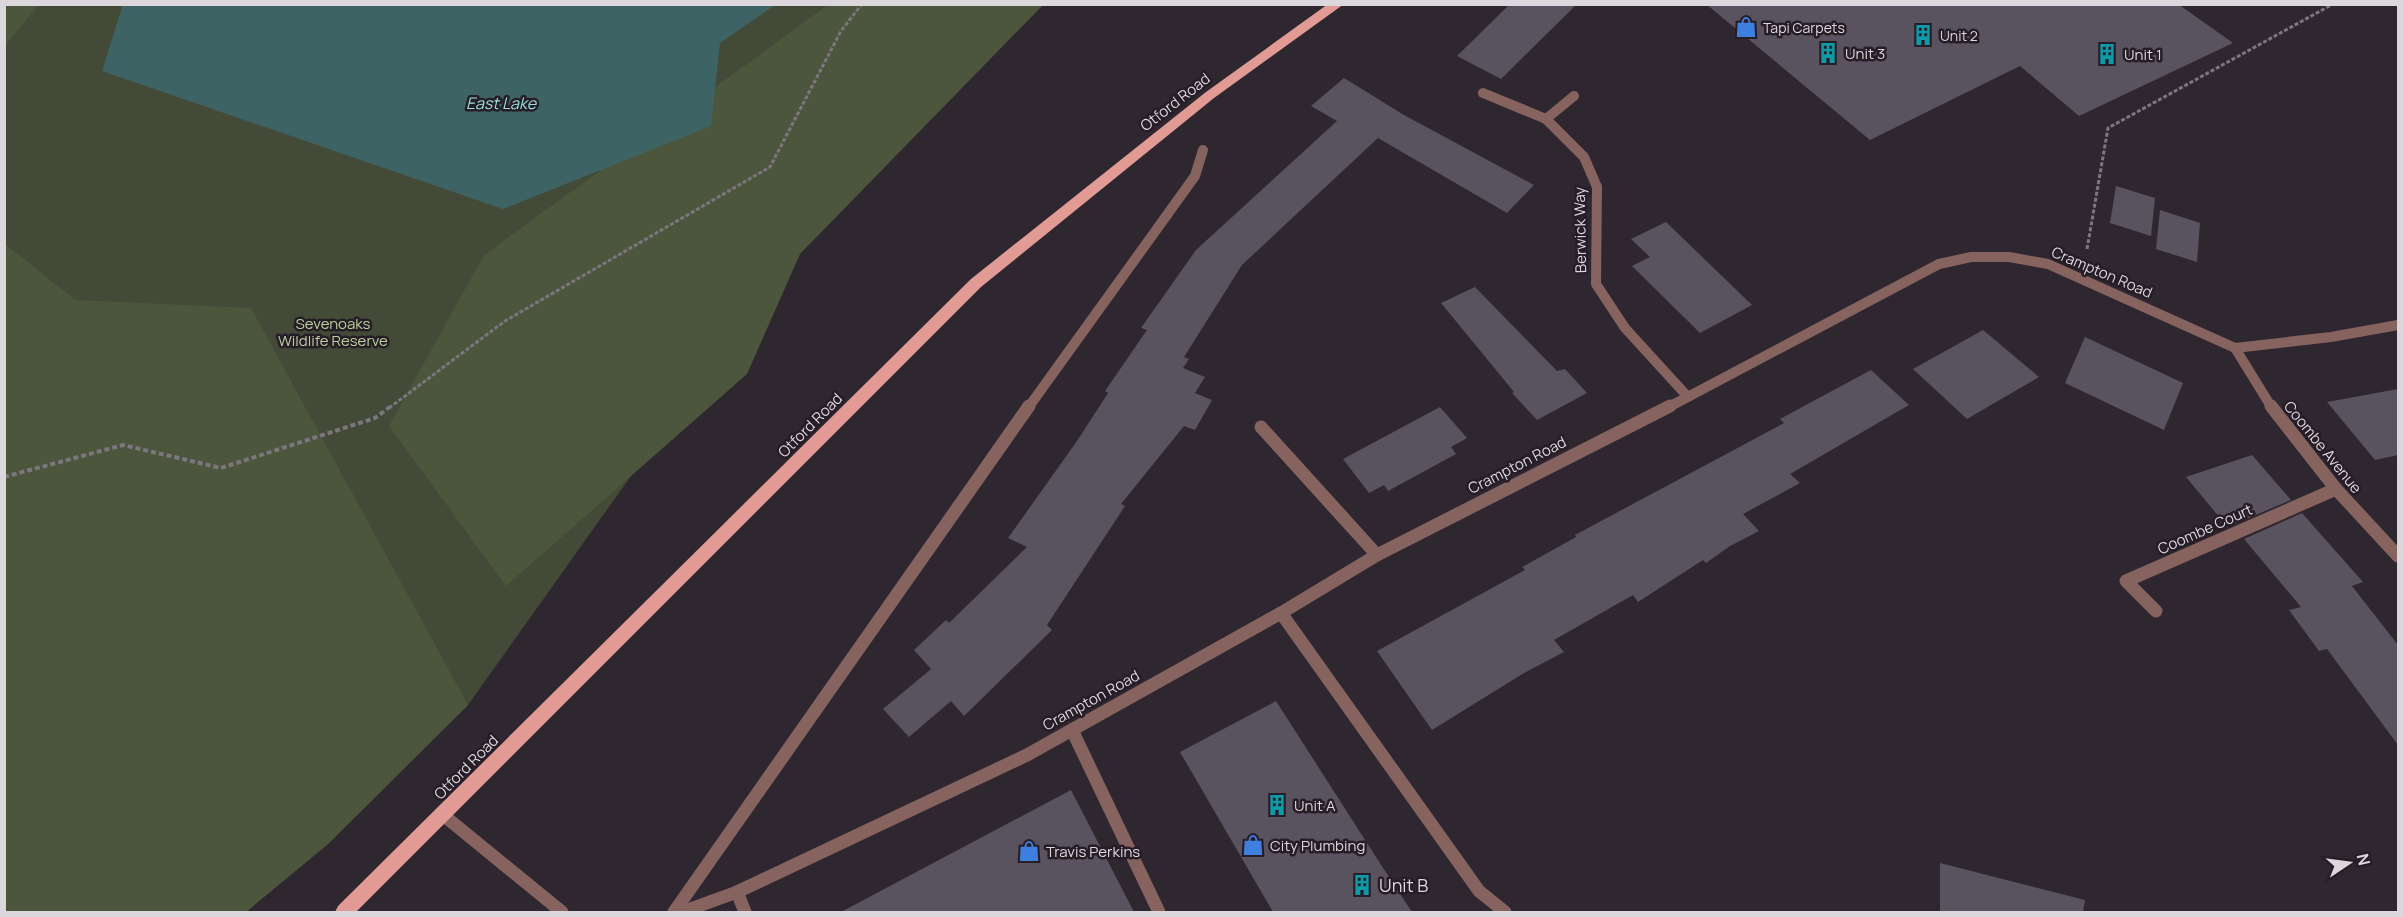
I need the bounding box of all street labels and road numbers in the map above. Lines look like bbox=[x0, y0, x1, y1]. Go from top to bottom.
street label: Otford Road bbox=[1136, 68, 1214, 136]
street label: Berwick Way bbox=[1569, 187, 1591, 273]
street label: Crampton Road bbox=[2048, 241, 2156, 303]
street label: Otford Road bbox=[773, 388, 847, 462]
street label: Coombe Avenue bbox=[2279, 396, 2367, 498]
street label: Crampton Road bbox=[1464, 431, 1570, 499]
street label: Coombe Court bbox=[2154, 499, 2256, 559]
street label: Crampton Road bbox=[1039, 665, 1143, 735]
street label: Otford Road bbox=[429, 730, 503, 804]

